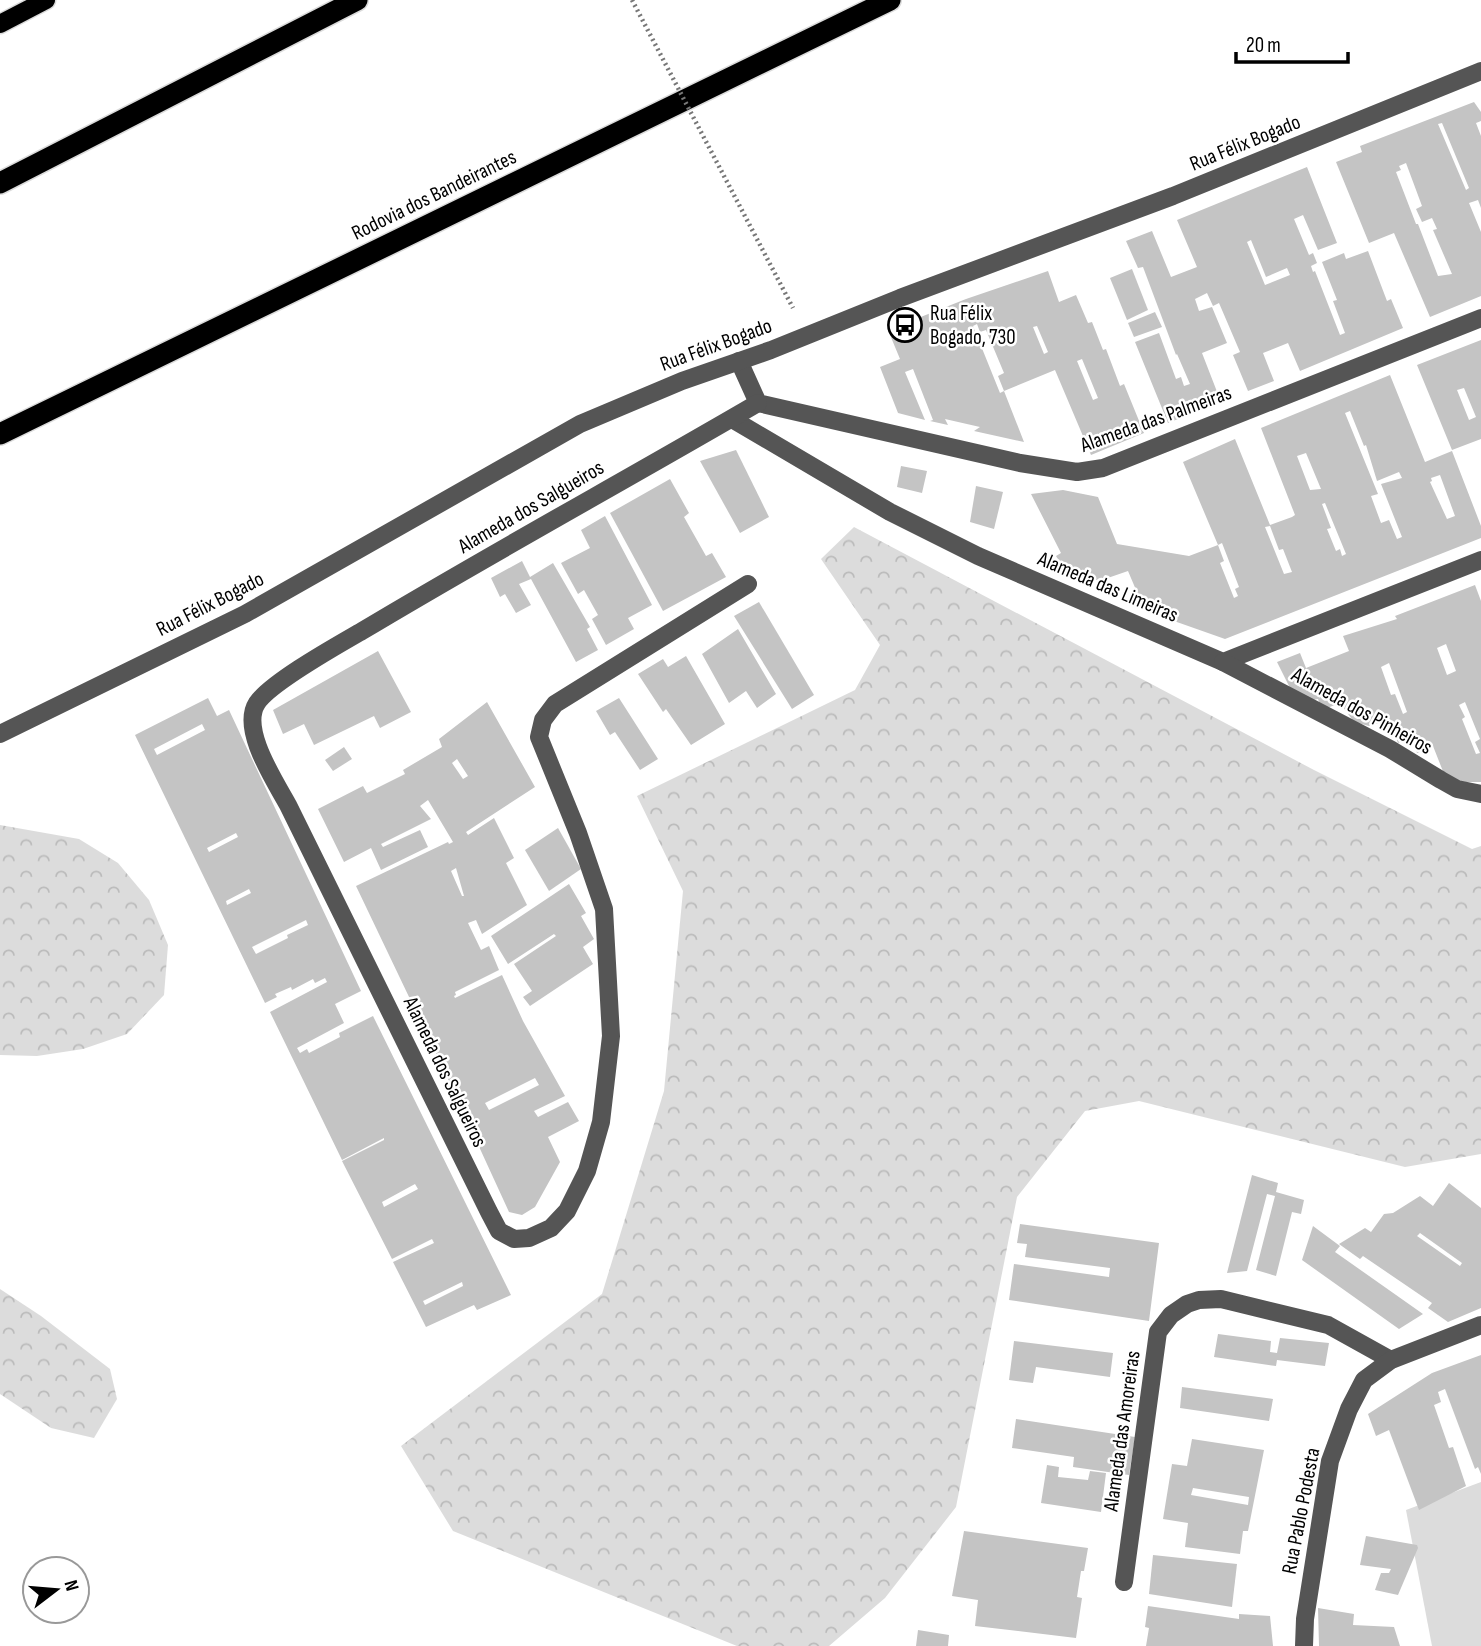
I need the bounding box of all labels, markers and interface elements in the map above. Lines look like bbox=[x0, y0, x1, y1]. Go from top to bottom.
scale bar bbox=[1236, 21, 1348, 65]
text: 20 m bbox=[1246, 33, 1281, 58]
street label: Rua Félix Bogado bbox=[1186, 109, 1304, 177]
street label: Rodovia dos Bandeirantes bbox=[348, 144, 520, 246]
place label: Rua Félix Bogado, 730 bbox=[930, 301, 1016, 350]
bus stop icon: Rua Félix Bogado, 730 bbox=[886, 306, 924, 344]
street label: Rua Félix Bogado bbox=[657, 313, 775, 377]
street label: Alameda das Palmeiras bbox=[1076, 380, 1235, 458]
street label: Alameda dos Salgueiros bbox=[453, 455, 608, 559]
street label: Alameda das Limeiras bbox=[1033, 546, 1182, 628]
street label: Rua Félix Bogado bbox=[152, 566, 268, 642]
street label: Alameda dos Pinheiros bbox=[1287, 662, 1437, 760]
street label: Alameda dos Salgueiros bbox=[397, 992, 492, 1151]
street label: Alameda das Amoreiras bbox=[1098, 1349, 1146, 1514]
street label: Rua Pablo Podesta bbox=[1277, 1446, 1325, 1576]
north arrow bbox=[21, 1555, 91, 1625]
text: N bbox=[58, 1578, 83, 1594]

